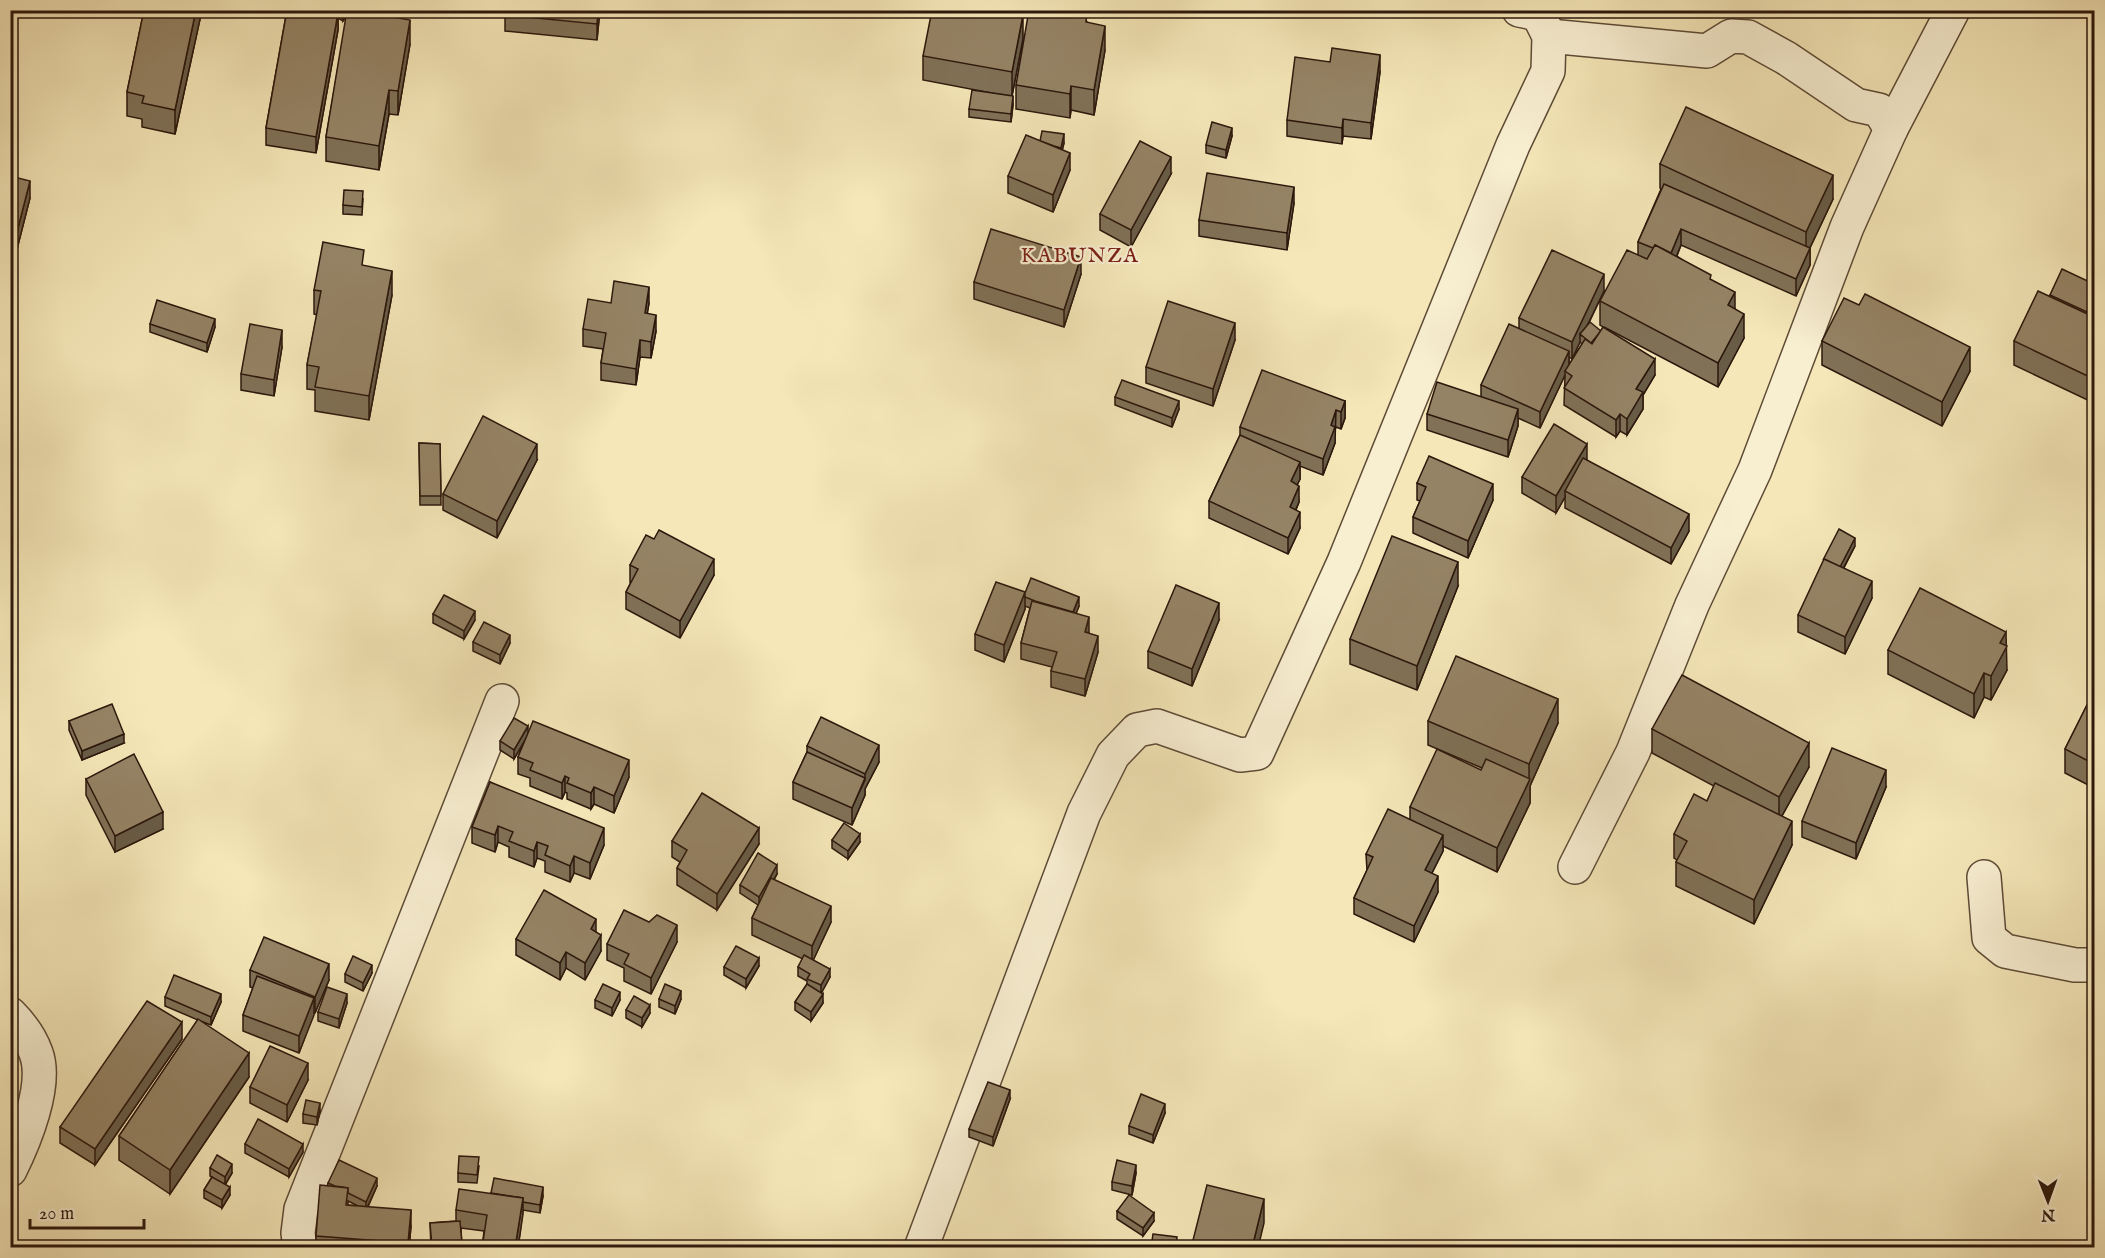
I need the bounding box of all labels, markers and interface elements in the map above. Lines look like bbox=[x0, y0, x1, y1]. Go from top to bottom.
district label: KABUNZA bbox=[1021, 243, 1139, 270]
north arrow bbox=[2018, 1171, 2078, 1231]
scale bar bbox=[30, 1192, 144, 1230]
text: 20 m bbox=[39, 1203, 74, 1226]
text: N bbox=[2041, 1204, 2056, 1224]

